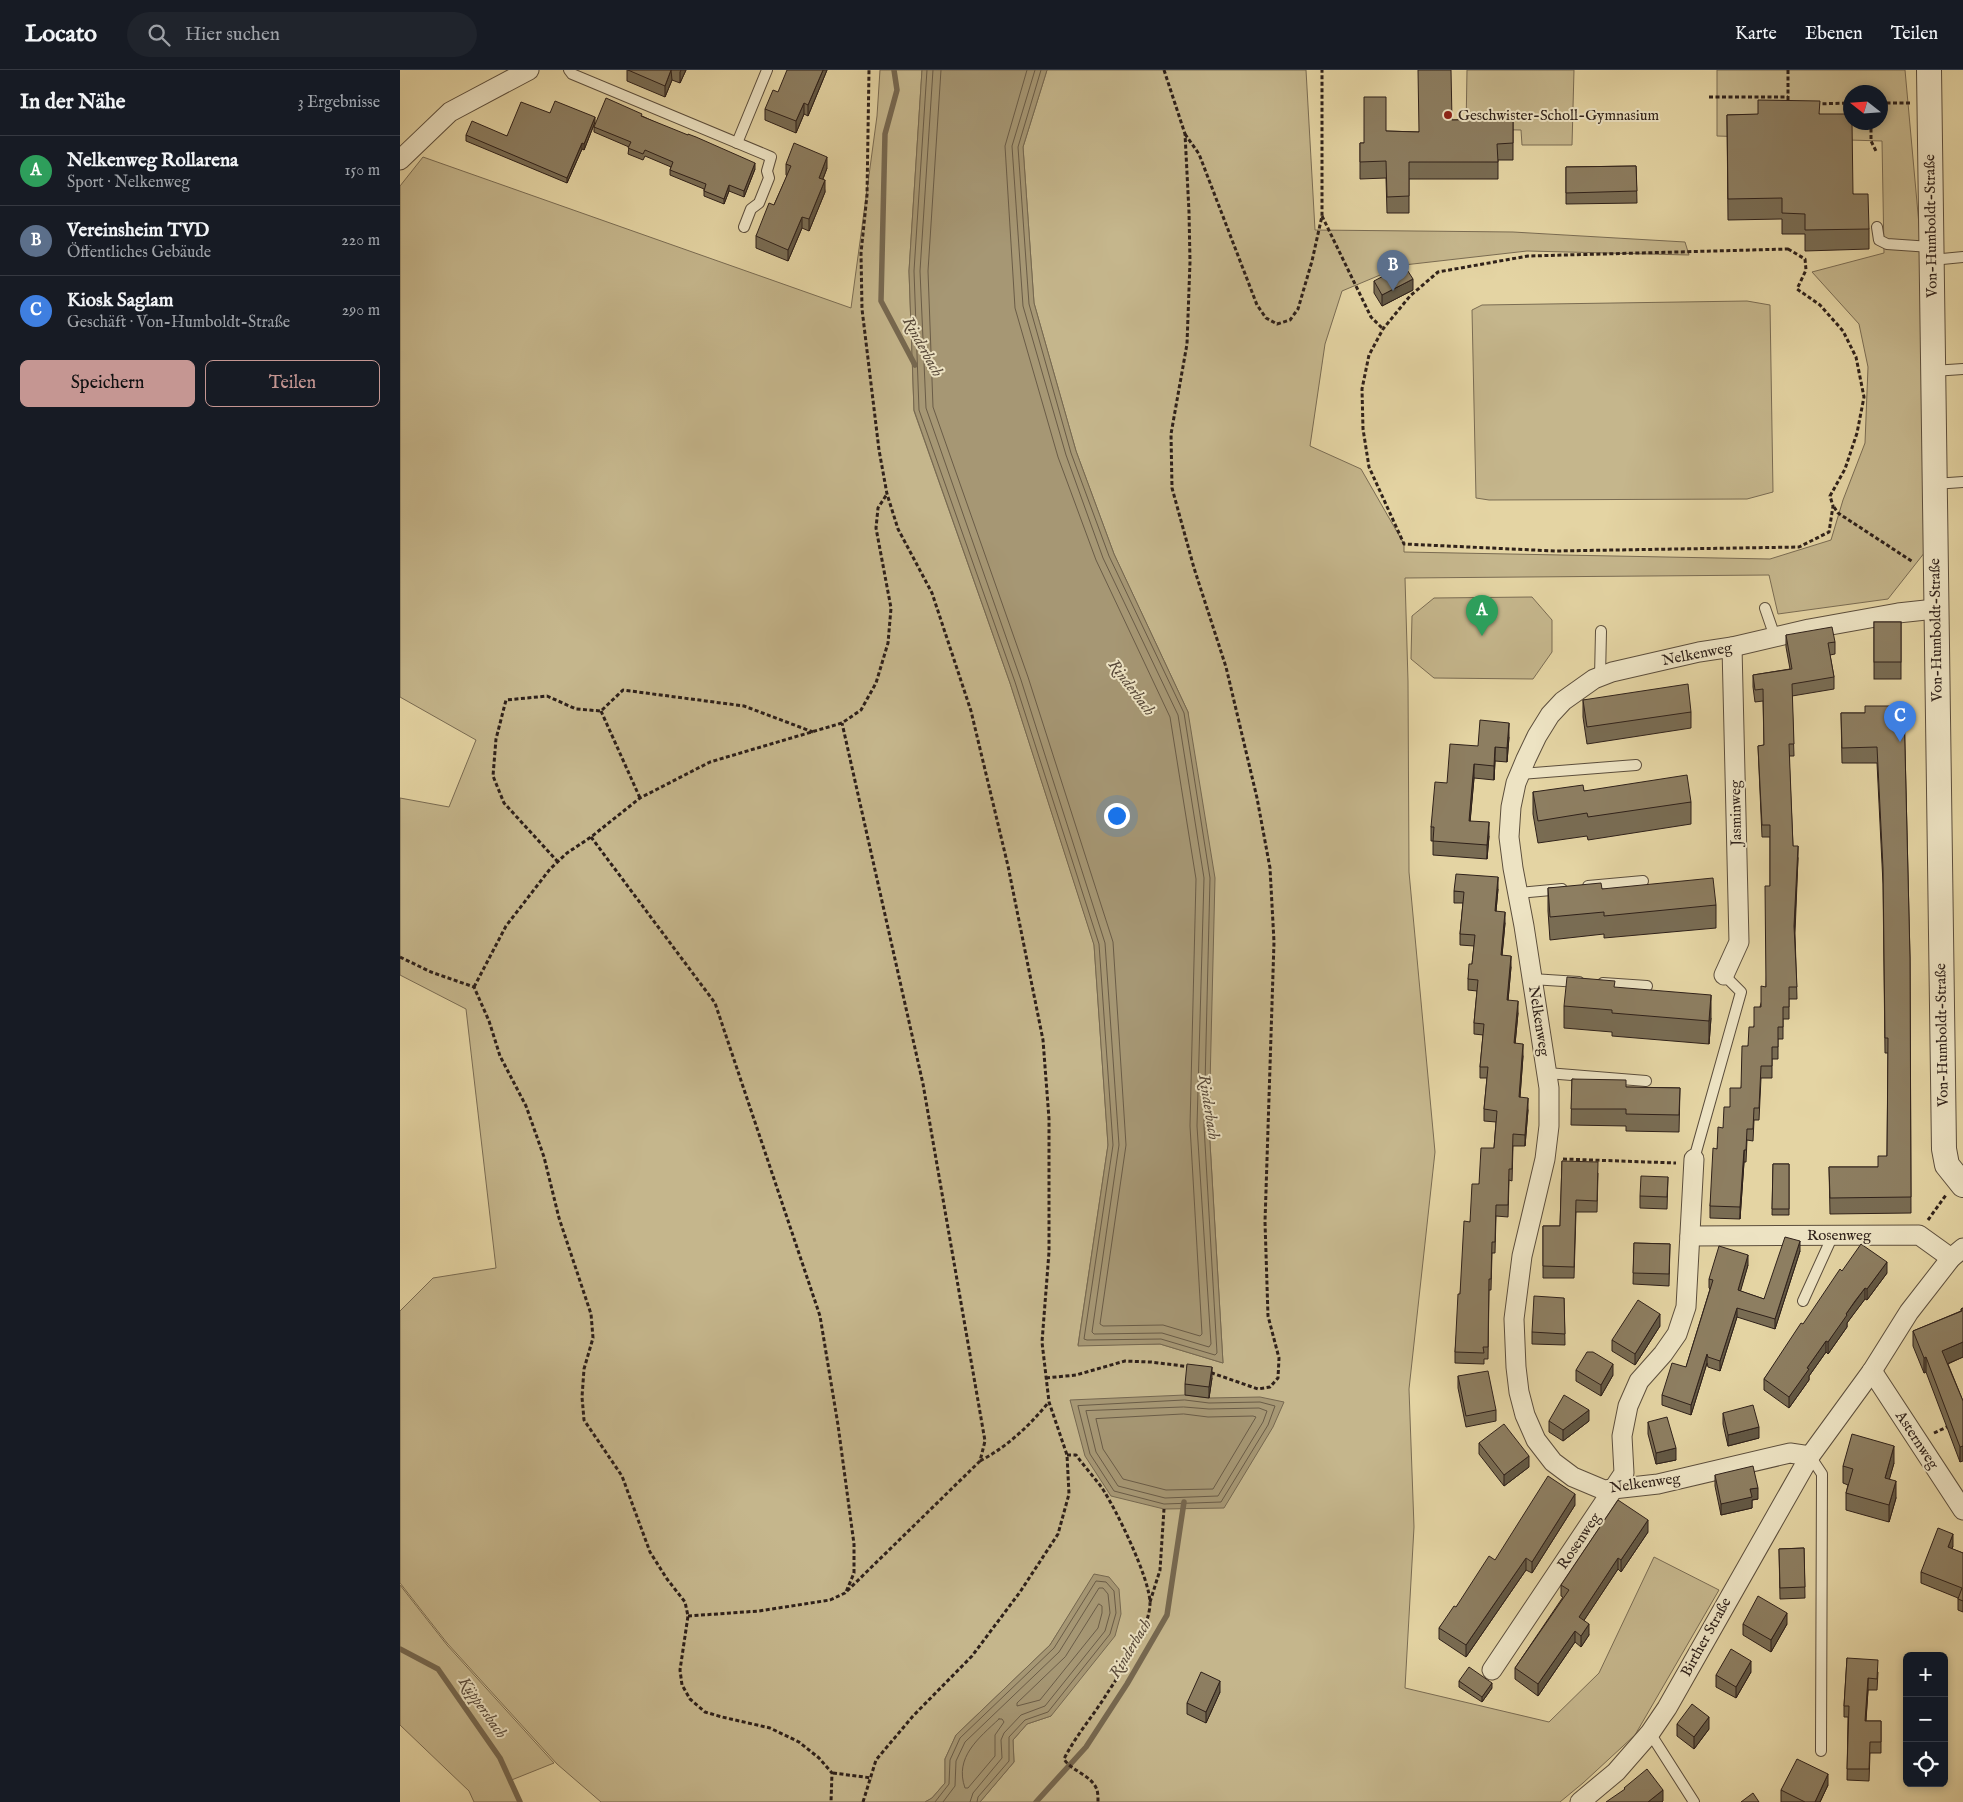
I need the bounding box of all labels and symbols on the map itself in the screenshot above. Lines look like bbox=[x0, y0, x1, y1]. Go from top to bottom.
north arrow bbox=[1843, 85, 1888, 130]
place label: Geschwister-Scholl-Gymnasium bbox=[1458, 106, 1660, 125]
marker: Geschwister-Scholl-Gymnasium bbox=[1442, 109, 1454, 121]
street label: Von-Humboldt-Straße bbox=[1920, 154, 1942, 299]
pin: B bbox=[1377, 250, 1409, 291]
water label: Rinderbach bbox=[897, 313, 947, 381]
street label: Von-Humboldt-Straße bbox=[1925, 558, 1947, 703]
pin: A bbox=[1466, 595, 1498, 636]
street label: Nelkenweg bbox=[1660, 638, 1735, 670]
water label: Rinderbach bbox=[1103, 656, 1159, 720]
pin: C bbox=[1884, 701, 1916, 742]
street label: Jasminweg bbox=[1726, 779, 1746, 848]
your location bbox=[1104, 803, 1130, 829]
street label: Von-Humboldt-Straße bbox=[1931, 963, 1953, 1108]
street label: Nelkenweg bbox=[1524, 984, 1554, 1058]
water label: Rinderbach bbox=[1193, 1073, 1223, 1141]
street label: Rosenweg bbox=[1807, 1226, 1872, 1245]
street label: Asternweg bbox=[1891, 1406, 1943, 1473]
street label: Nelkenweg bbox=[1609, 1469, 1682, 1497]
street label: Rosenweg bbox=[1553, 1508, 1605, 1573]
street label: Birther Straße bbox=[1676, 1594, 1736, 1680]
water label: Rinderbach bbox=[1105, 1615, 1157, 1682]
water label: Küppersbach bbox=[453, 1672, 511, 1743]

